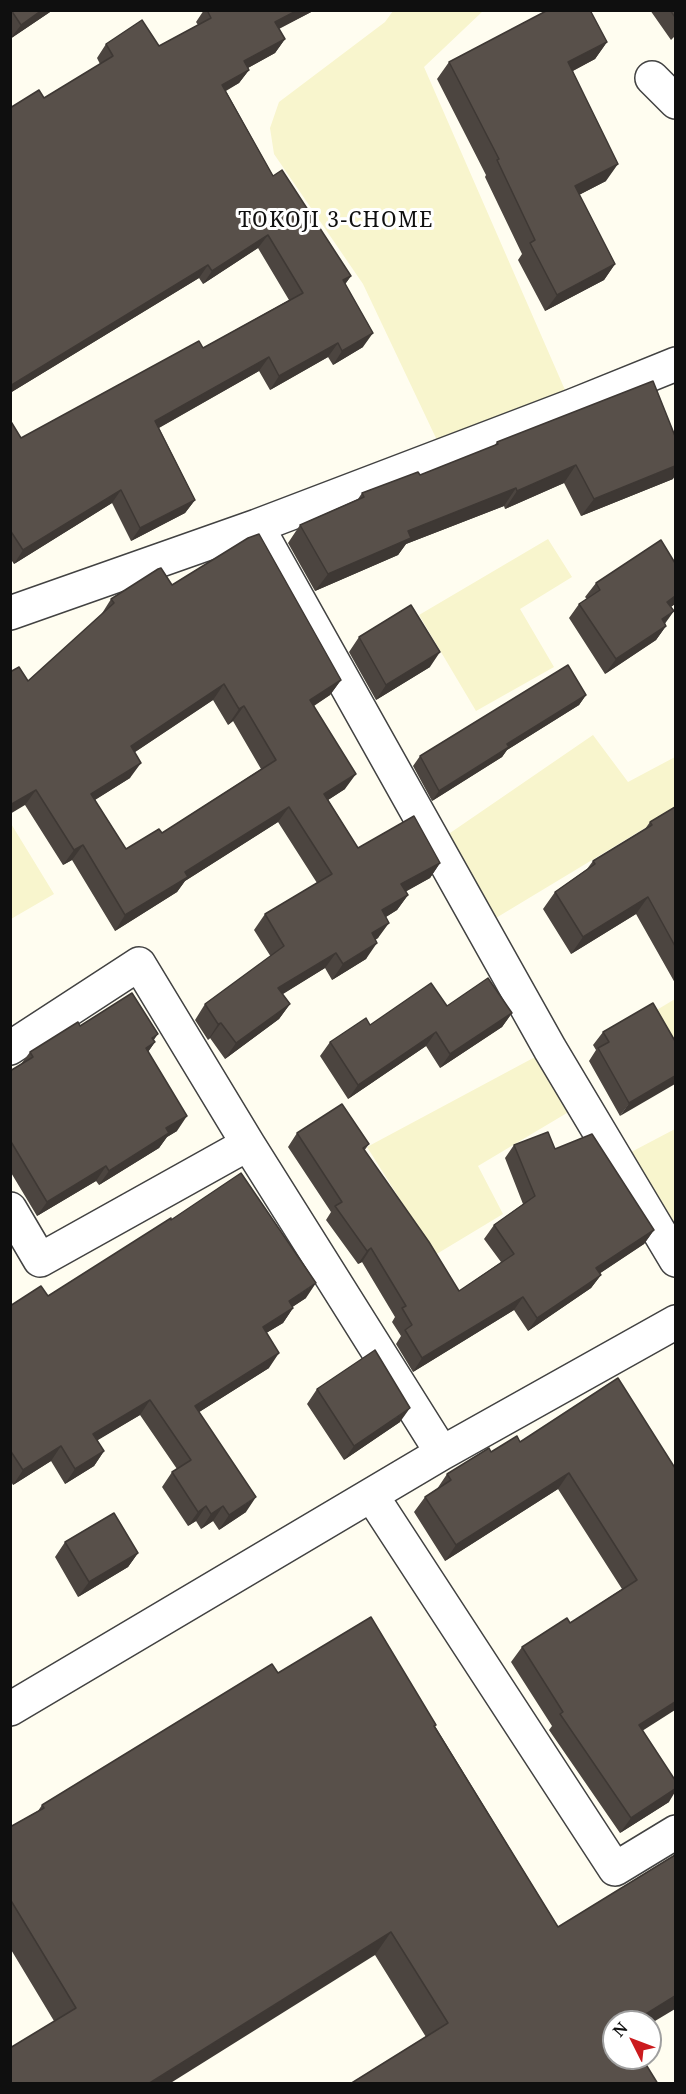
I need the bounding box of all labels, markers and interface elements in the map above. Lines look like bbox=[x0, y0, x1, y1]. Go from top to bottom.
district label: TOKOJI 3-CHOME bbox=[238, 208, 434, 234]
north arrow bbox=[602, 2010, 662, 2070]
text: N bbox=[608, 2017, 632, 2041]

